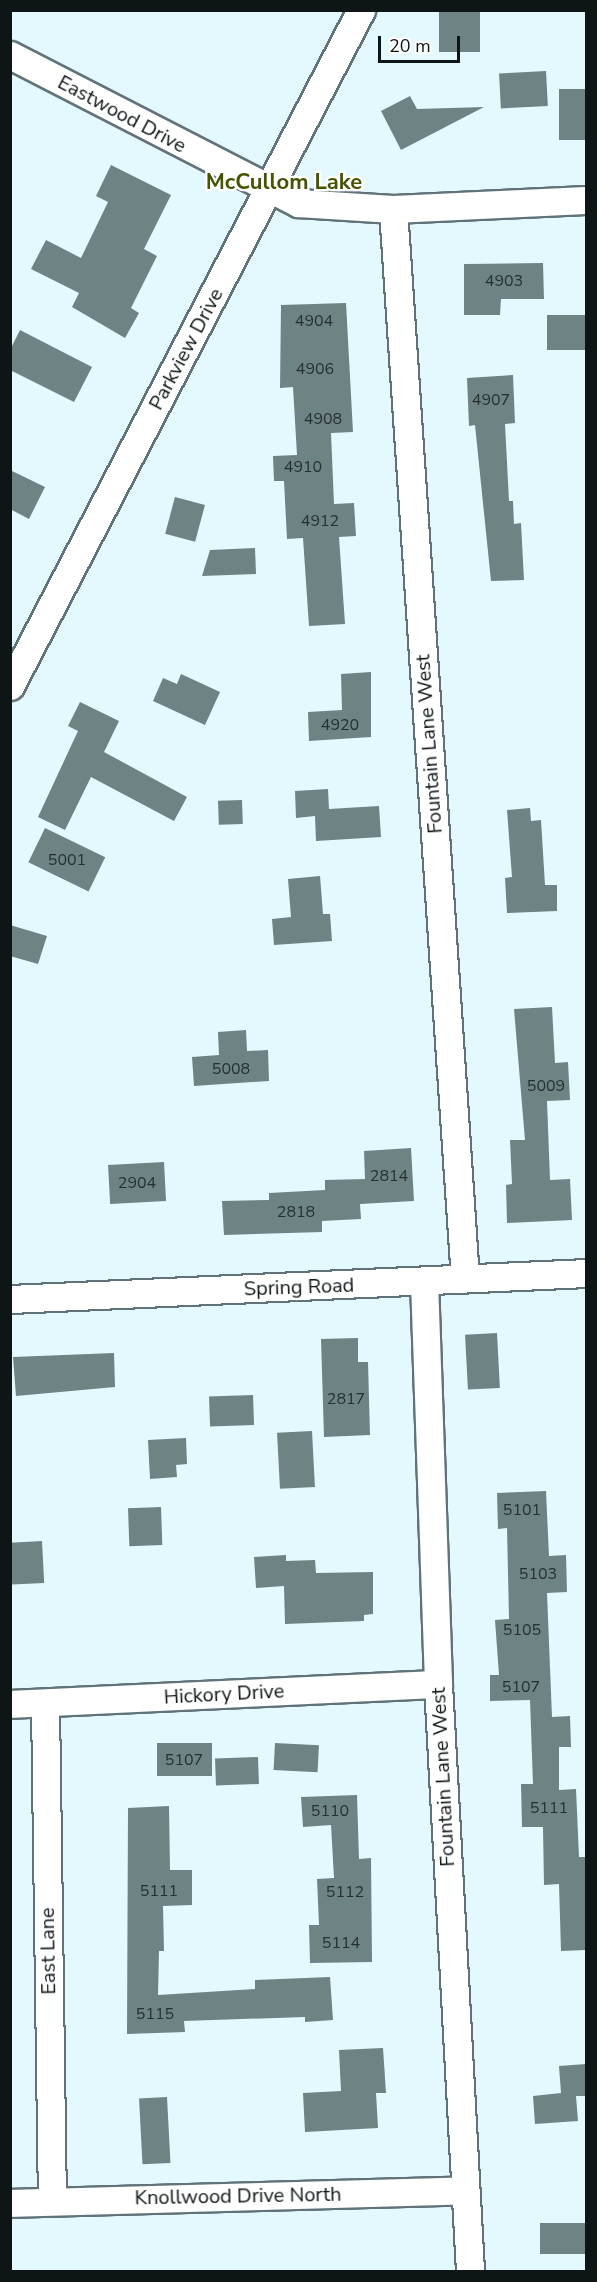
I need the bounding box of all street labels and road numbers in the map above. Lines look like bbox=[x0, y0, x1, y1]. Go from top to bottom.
street label: Eastwood Drive bbox=[54, 70, 190, 158]
street label: Parkview Drive bbox=[144, 284, 228, 414]
street label: Fountain Lane West bbox=[411, 654, 447, 834]
street label: Spring Road bbox=[243, 1273, 355, 1301]
street label: Hickory Drive bbox=[163, 1679, 285, 1709]
street label: Fountain Lane West bbox=[426, 1687, 460, 1867]
street label: East Lane bbox=[35, 1907, 61, 1995]
street label: Knollwood Drive North bbox=[134, 2182, 342, 2210]

